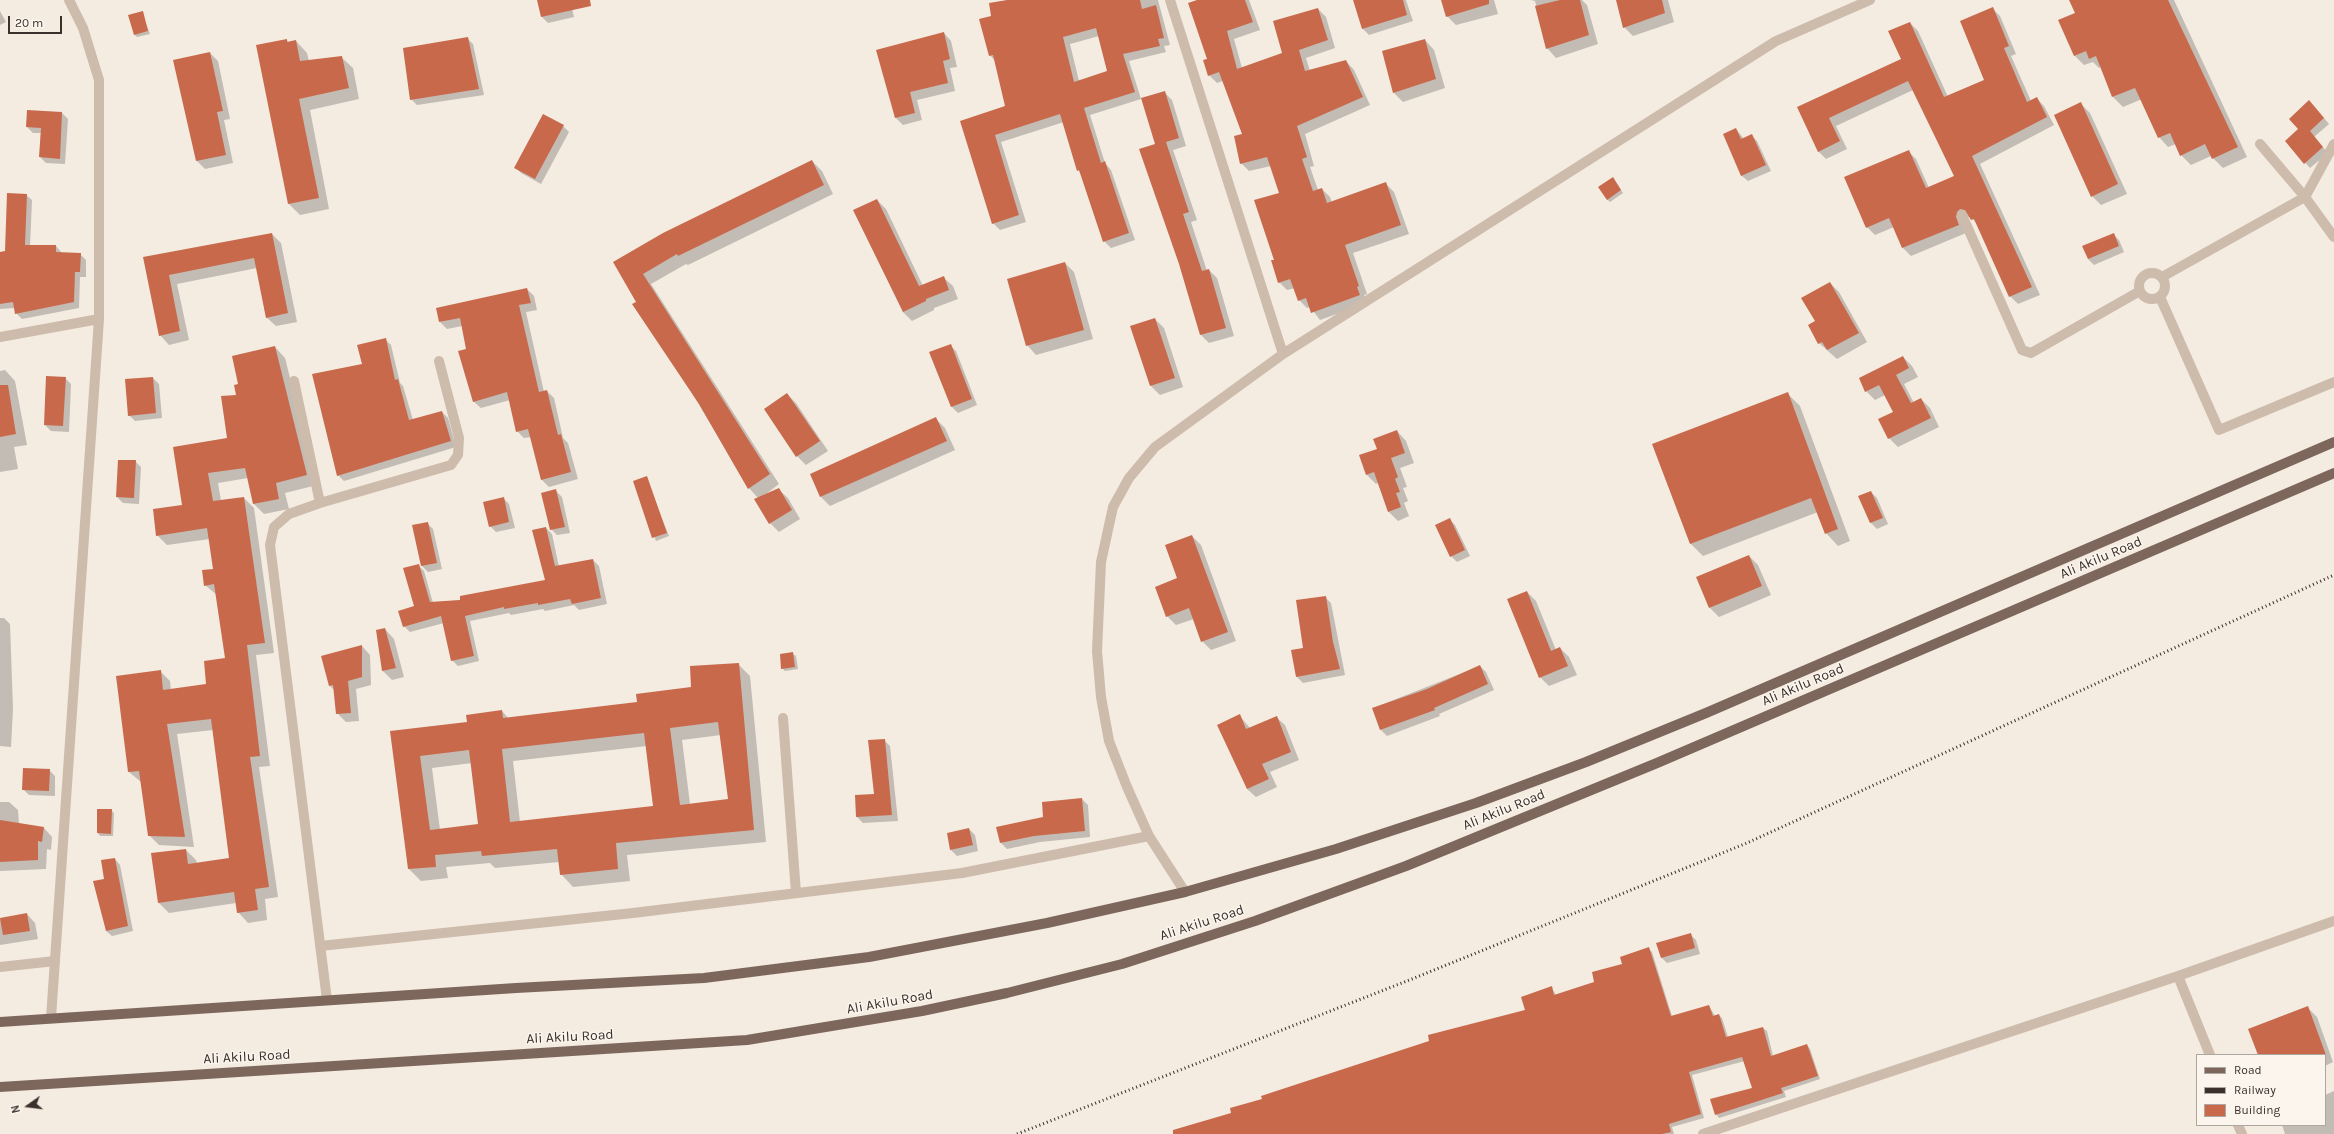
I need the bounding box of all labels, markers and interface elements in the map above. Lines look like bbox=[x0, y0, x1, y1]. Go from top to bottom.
scale bar bbox=[10, 8, 64, 34]
text: 20 m bbox=[15, 16, 43, 30]
street label: Ali Akilu Road bbox=[2057, 533, 2145, 583]
street label: Ali Akilu Road bbox=[1759, 660, 1847, 710]
street label: Ali Akilu Road bbox=[1460, 786, 1548, 834]
street label: Ali Akilu Road bbox=[1158, 901, 1246, 945]
street label: Ali Akilu Road bbox=[845, 986, 935, 1018]
street label: Ali Akilu Road bbox=[526, 1026, 614, 1048]
street label: Ali Akilu Road bbox=[203, 1046, 291, 1068]
legend bbox=[2196, 1054, 2326, 1126]
text: Road bbox=[2234, 1063, 2262, 1077]
text: Railway bbox=[2234, 1083, 2276, 1097]
north arrow bbox=[8, 1086, 48, 1126]
text: Building bbox=[2234, 1103, 2280, 1117]
text: N bbox=[9, 1104, 23, 1114]

